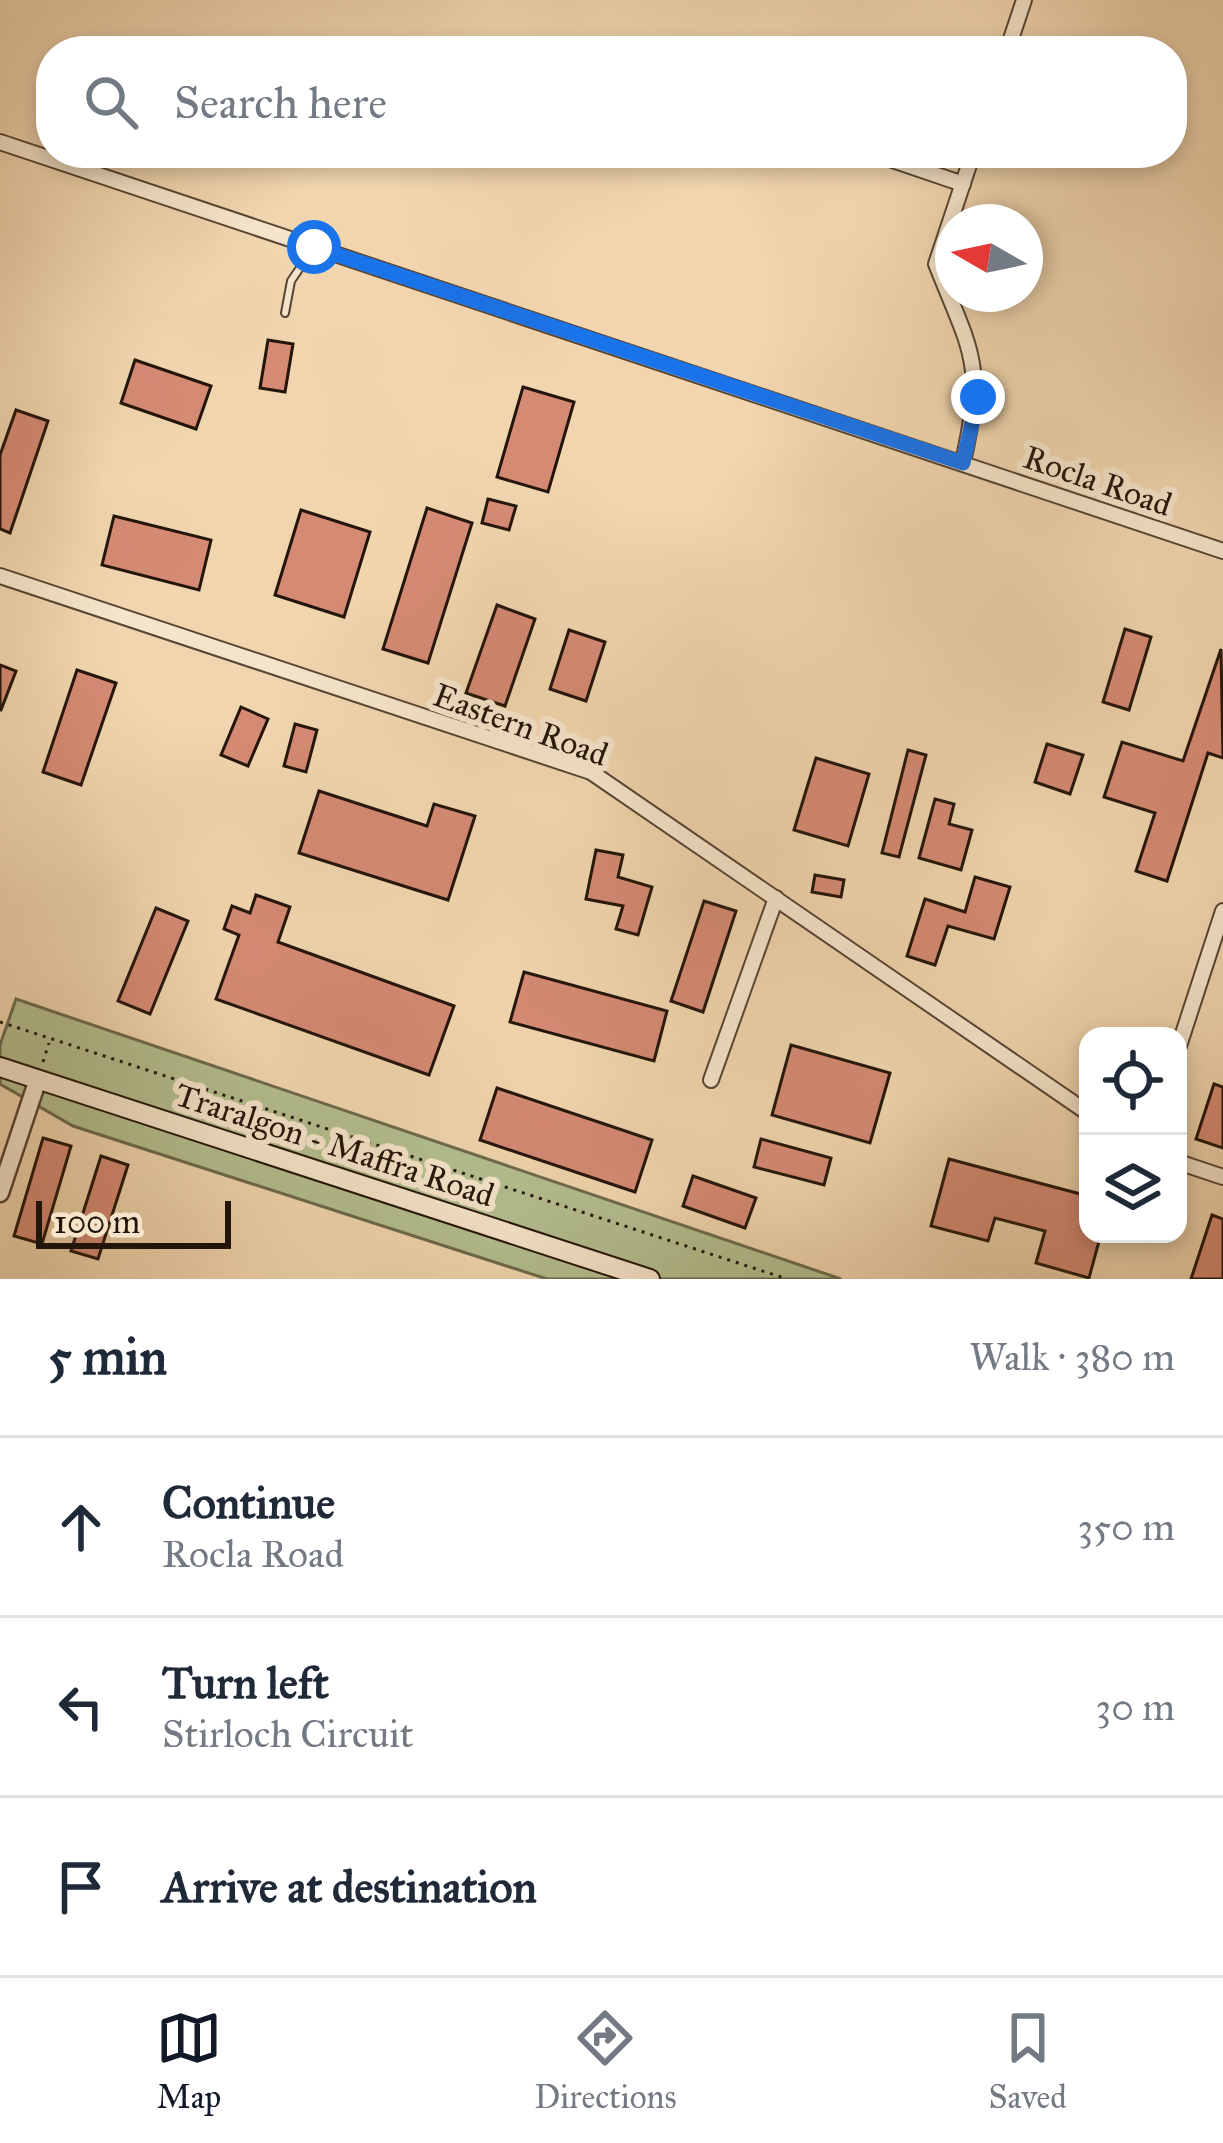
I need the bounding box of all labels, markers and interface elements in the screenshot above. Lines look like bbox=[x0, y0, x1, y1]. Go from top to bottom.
search box bbox=[36, 36, 1187, 168]
icon: search bbox=[78, 69, 144, 135]
text: Search here bbox=[174, 75, 387, 130]
north arrow bbox=[935, 204, 1043, 312]
route start bbox=[287, 220, 341, 274]
route end bbox=[951, 370, 1005, 424]
street label: Rocla Road bbox=[1018, 437, 1177, 525]
street label: Eastern Road bbox=[428, 675, 614, 775]
map controls bbox=[1079, 1027, 1187, 1243]
button: locate bbox=[1079, 1027, 1187, 1135]
street label: Traralgon - Maffra Road bbox=[170, 1075, 499, 1216]
button: layers bbox=[1079, 1135, 1187, 1243]
scale bar bbox=[36, 1195, 231, 1248]
text: 100 m bbox=[54, 1202, 140, 1242]
text: 5 min bbox=[48, 1326, 167, 1388]
text: Walk · 380 m bbox=[969, 1333, 1175, 1381]
text: Continue bbox=[162, 1475, 335, 1530]
icon: ahead bbox=[48, 1494, 114, 1560]
text: 350 m bbox=[1077, 1503, 1175, 1551]
text: Rocla Road bbox=[162, 1530, 344, 1578]
text: Turn left bbox=[162, 1655, 329, 1710]
icon: left bbox=[48, 1674, 114, 1740]
text: 30 m bbox=[1096, 1683, 1175, 1731]
text: Stirloch Circuit bbox=[162, 1710, 414, 1758]
icon: arrive bbox=[48, 1854, 114, 1920]
text: Arrive at destination bbox=[162, 1859, 537, 1914]
tab: Map bbox=[156, 2005, 222, 2117]
tab: Directions bbox=[534, 2005, 676, 2117]
tab: Saved bbox=[989, 2005, 1067, 2117]

